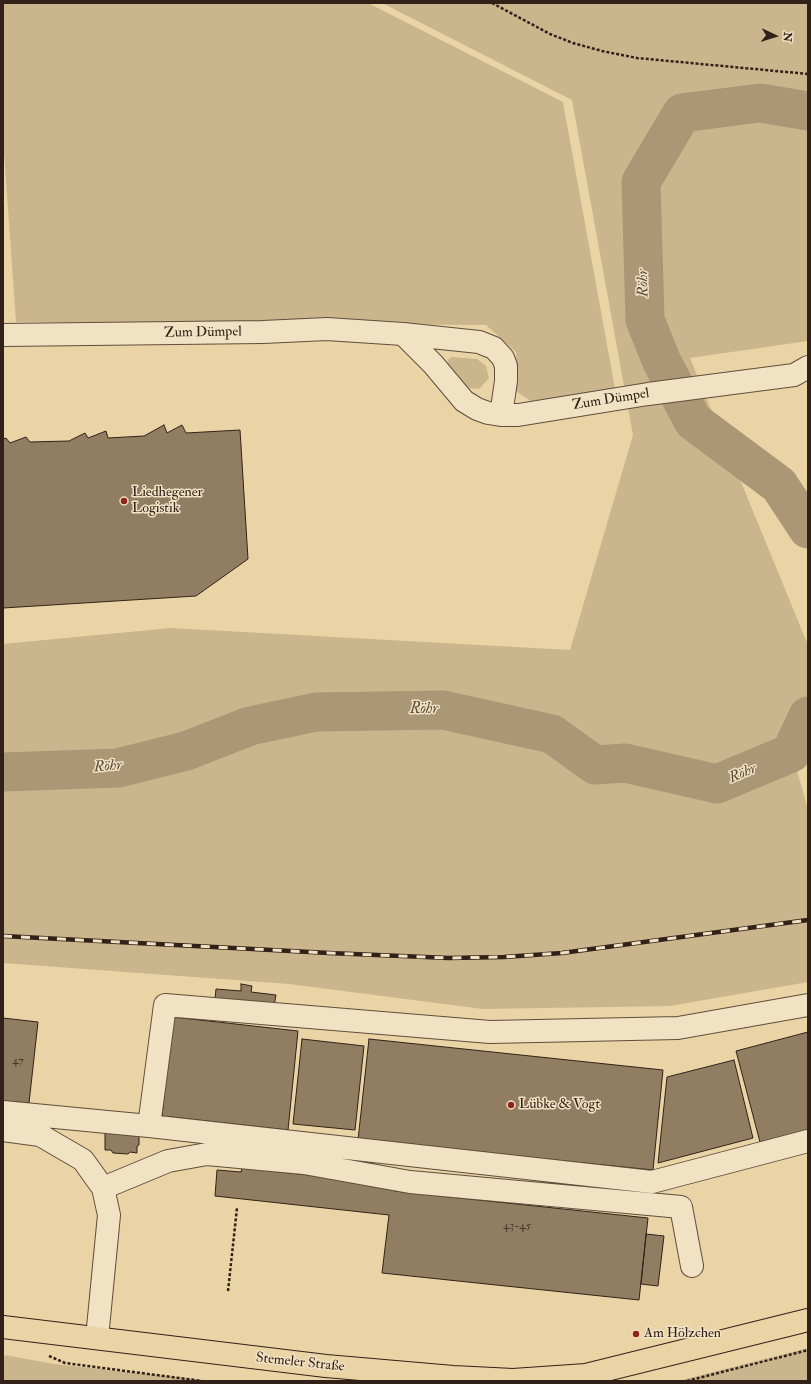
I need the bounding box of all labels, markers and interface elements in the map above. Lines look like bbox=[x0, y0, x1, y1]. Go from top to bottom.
north arrow bbox=[755, 16, 795, 56]
text: N bbox=[781, 31, 794, 42]
water label: Röhr bbox=[635, 269, 653, 297]
street label: Zum Dümpel bbox=[164, 324, 242, 342]
street label: Zum Dümpel bbox=[571, 386, 651, 414]
place label: Liedhegener Logistik bbox=[132, 485, 203, 518]
marker: Liedhegener Logistik bbox=[119, 496, 129, 506]
water label: Röhr bbox=[410, 701, 438, 719]
water label: Röhr bbox=[93, 757, 123, 777]
water label: Röhr bbox=[726, 760, 760, 788]
house number: 47 bbox=[12, 1054, 24, 1068]
place label: Lübke & Vogt bbox=[519, 1097, 600, 1113]
marker: Lübke & Vogt bbox=[506, 1100, 516, 1110]
house number: 43-45 bbox=[503, 1219, 531, 1233]
place label: Am Hölzchen bbox=[644, 1326, 721, 1342]
marker: Am Hölzchen bbox=[631, 1329, 641, 1339]
street label: Stemeler Straße bbox=[255, 1350, 345, 1376]

